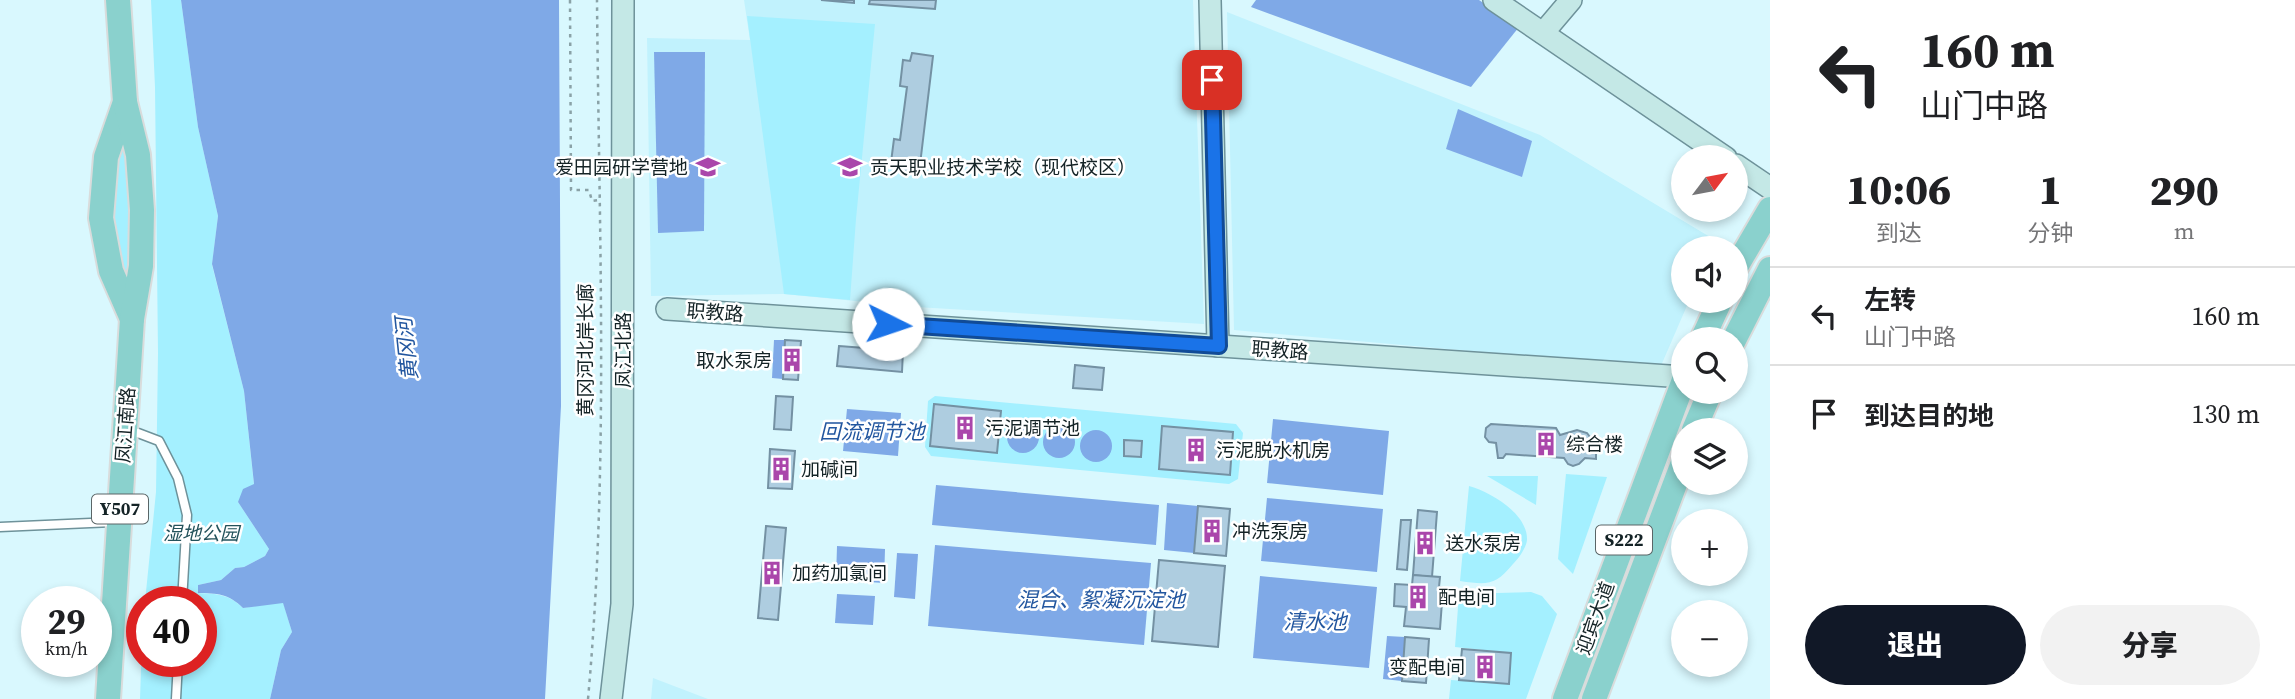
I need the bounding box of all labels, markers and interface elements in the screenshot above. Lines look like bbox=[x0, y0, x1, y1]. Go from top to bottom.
text: 160 m bbox=[1920, 16, 2055, 83]
icon: left bbox=[1805, 28, 1896, 119]
pin bbox=[1182, 50, 1242, 110]
icon: arrive bbox=[1193, 61, 1231, 99]
text: 山门中路 bbox=[1920, 84, 2048, 128]
north arrow bbox=[1671, 145, 1748, 222]
map controls bbox=[1671, 145, 1748, 677]
school or university icon: 爱田园研学营地 bbox=[694, 153, 722, 181]
school or university icon: 贡天职业技术学校（现代校区） bbox=[836, 153, 864, 181]
place label: 爱田园研学营地 bbox=[555, 154, 688, 180]
place label: 贡天职业技术学校（现代校区） bbox=[870, 154, 1136, 180]
text: 10:06 bbox=[1846, 160, 1951, 218]
text: 1 bbox=[2039, 160, 2062, 218]
text: 290 bbox=[2149, 161, 2219, 219]
text: m bbox=[2174, 215, 2195, 247]
text: 到达 bbox=[1876, 217, 1922, 249]
text: 分钟 bbox=[2027, 217, 2073, 249]
button: sound bbox=[1671, 236, 1748, 313]
text: 左转 bbox=[1864, 282, 1916, 318]
street label: 黄冈河北岸长廊 bbox=[572, 283, 598, 417]
position arrow bbox=[851, 287, 925, 361]
street label: 职教路 bbox=[686, 297, 744, 327]
icon: left bbox=[1805, 297, 1843, 335]
text: 160 m bbox=[2192, 298, 2260, 334]
water label: 黄冈河 bbox=[388, 312, 424, 382]
street label: 凤江北路 bbox=[610, 312, 636, 388]
text: 山门中路 bbox=[1864, 321, 1956, 353]
button: search bbox=[1671, 327, 1748, 404]
street label: 职教路 bbox=[1251, 335, 1309, 365]
building icon: 取水泵房 bbox=[778, 346, 806, 374]
place label: 取水泵房 bbox=[696, 347, 772, 373]
street label: 凤江南路 bbox=[109, 386, 141, 464]
icon: arrive bbox=[1805, 395, 1843, 433]
text: 130 m bbox=[2192, 396, 2260, 432]
text: 到达目的地 bbox=[1864, 398, 1994, 434]
building icon: 污泥调节池 bbox=[951, 414, 979, 442]
place label: 污泥调节池 bbox=[985, 415, 1080, 441]
water label: 回流调节池 bbox=[820, 417, 926, 446]
button: layers bbox=[1671, 418, 1748, 495]
building icon: 综合楼 bbox=[1532, 430, 1560, 458]
place label: 综合楼 bbox=[1566, 431, 1623, 457]
building icon: 污泥脱水机房 bbox=[1182, 436, 1210, 464]
place label: 污泥脱水机房 bbox=[1216, 437, 1330, 463]
building icon: 加碱间 bbox=[767, 455, 795, 483]
place label: 加碱间 bbox=[801, 456, 858, 482]
road number: Y507 bbox=[92, 494, 148, 524]
button: + bbox=[1671, 509, 1748, 586]
building icon: 冲洗泵房 bbox=[1198, 517, 1226, 545]
place label: 冲洗泵房 bbox=[1232, 518, 1308, 544]
park label: 湿地公园 bbox=[163, 520, 242, 546]
road number: S222 bbox=[1596, 526, 1652, 554]
building icon: 送水泵房 bbox=[1411, 529, 1439, 557]
place label: 送水泵房 bbox=[1445, 530, 1521, 556]
building icon: 加药加氯间 bbox=[758, 559, 786, 587]
place label: 加药加氯间 bbox=[792, 560, 887, 586]
street label: 迎宾大道 bbox=[1570, 578, 1620, 658]
building icon: 配电间 bbox=[1404, 583, 1432, 611]
place label: 配电间 bbox=[1438, 584, 1495, 610]
water label: 混合、絮凝沉淀池 bbox=[1017, 585, 1187, 614]
speed limit sign: 40 bbox=[126, 586, 217, 677]
text: 29 bbox=[48, 598, 85, 646]
button: − bbox=[1671, 600, 1748, 677]
button: 退出 bbox=[1805, 605, 2026, 685]
button: 分享 bbox=[2040, 605, 2260, 685]
water label: 清水池 bbox=[1284, 607, 1348, 636]
text: km/h bbox=[45, 636, 88, 661]
building icon: 变配电间 bbox=[1471, 653, 1499, 681]
place label: 变配电间 bbox=[1389, 654, 1465, 680]

